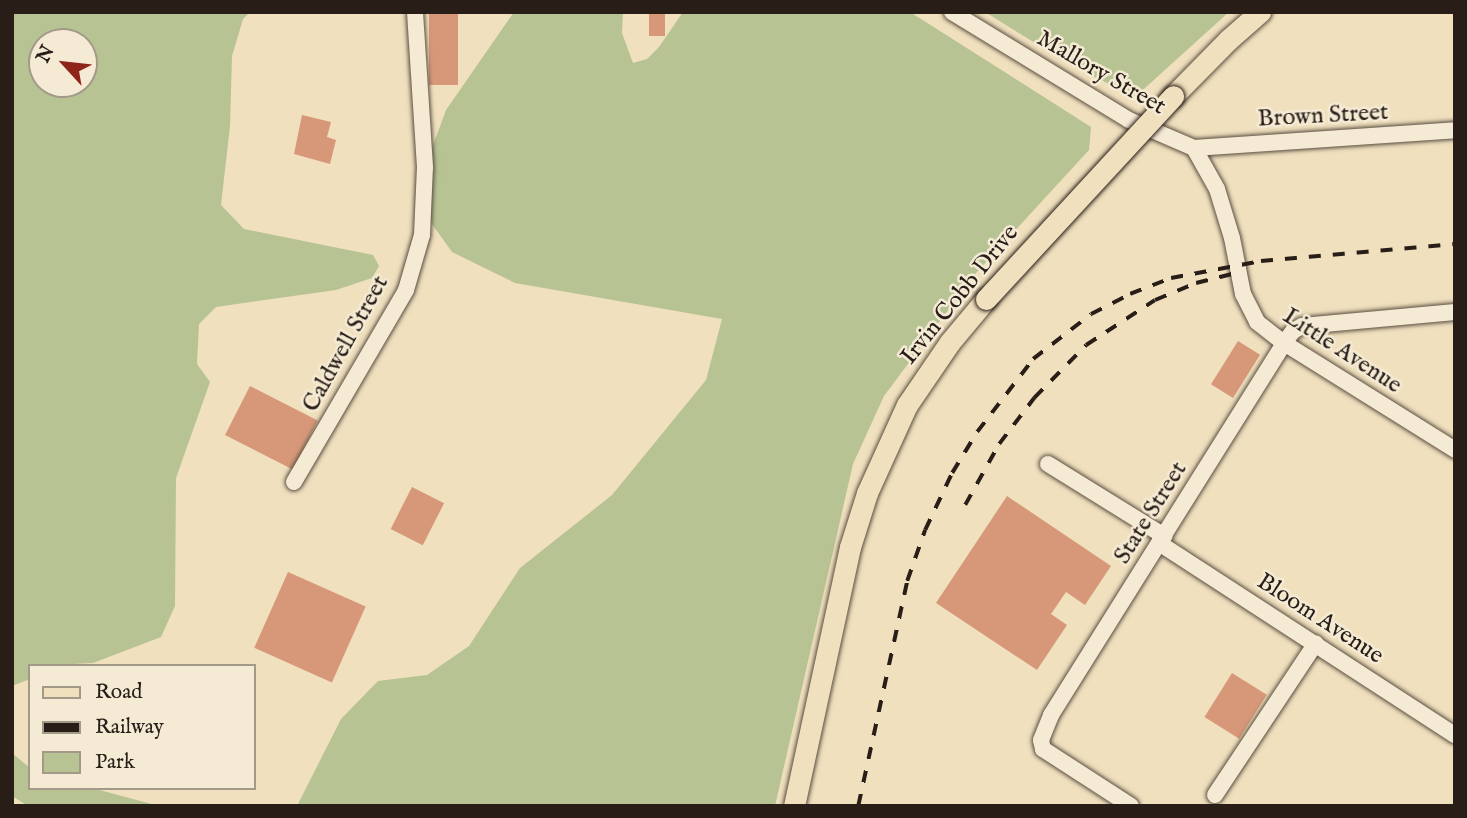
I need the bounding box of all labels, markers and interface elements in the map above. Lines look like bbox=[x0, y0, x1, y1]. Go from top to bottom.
street label: Mallory Street bbox=[1031, 24, 1171, 122]
north arrow bbox=[28, 28, 98, 98]
text: N bbox=[32, 42, 60, 67]
street label: Brown Street bbox=[1257, 98, 1389, 134]
street label: Irvin Cobb Drive bbox=[895, 219, 1025, 371]
street label: Caldwell Street bbox=[297, 271, 395, 417]
street label: Little Avenue bbox=[1277, 302, 1407, 400]
street label: State Street bbox=[1108, 457, 1194, 569]
street label: Bloom Avenue bbox=[1251, 567, 1389, 671]
legend bbox=[28, 664, 256, 790]
text: Road bbox=[95, 679, 142, 706]
text: Railway bbox=[95, 714, 164, 741]
text: Park bbox=[95, 749, 135, 776]

